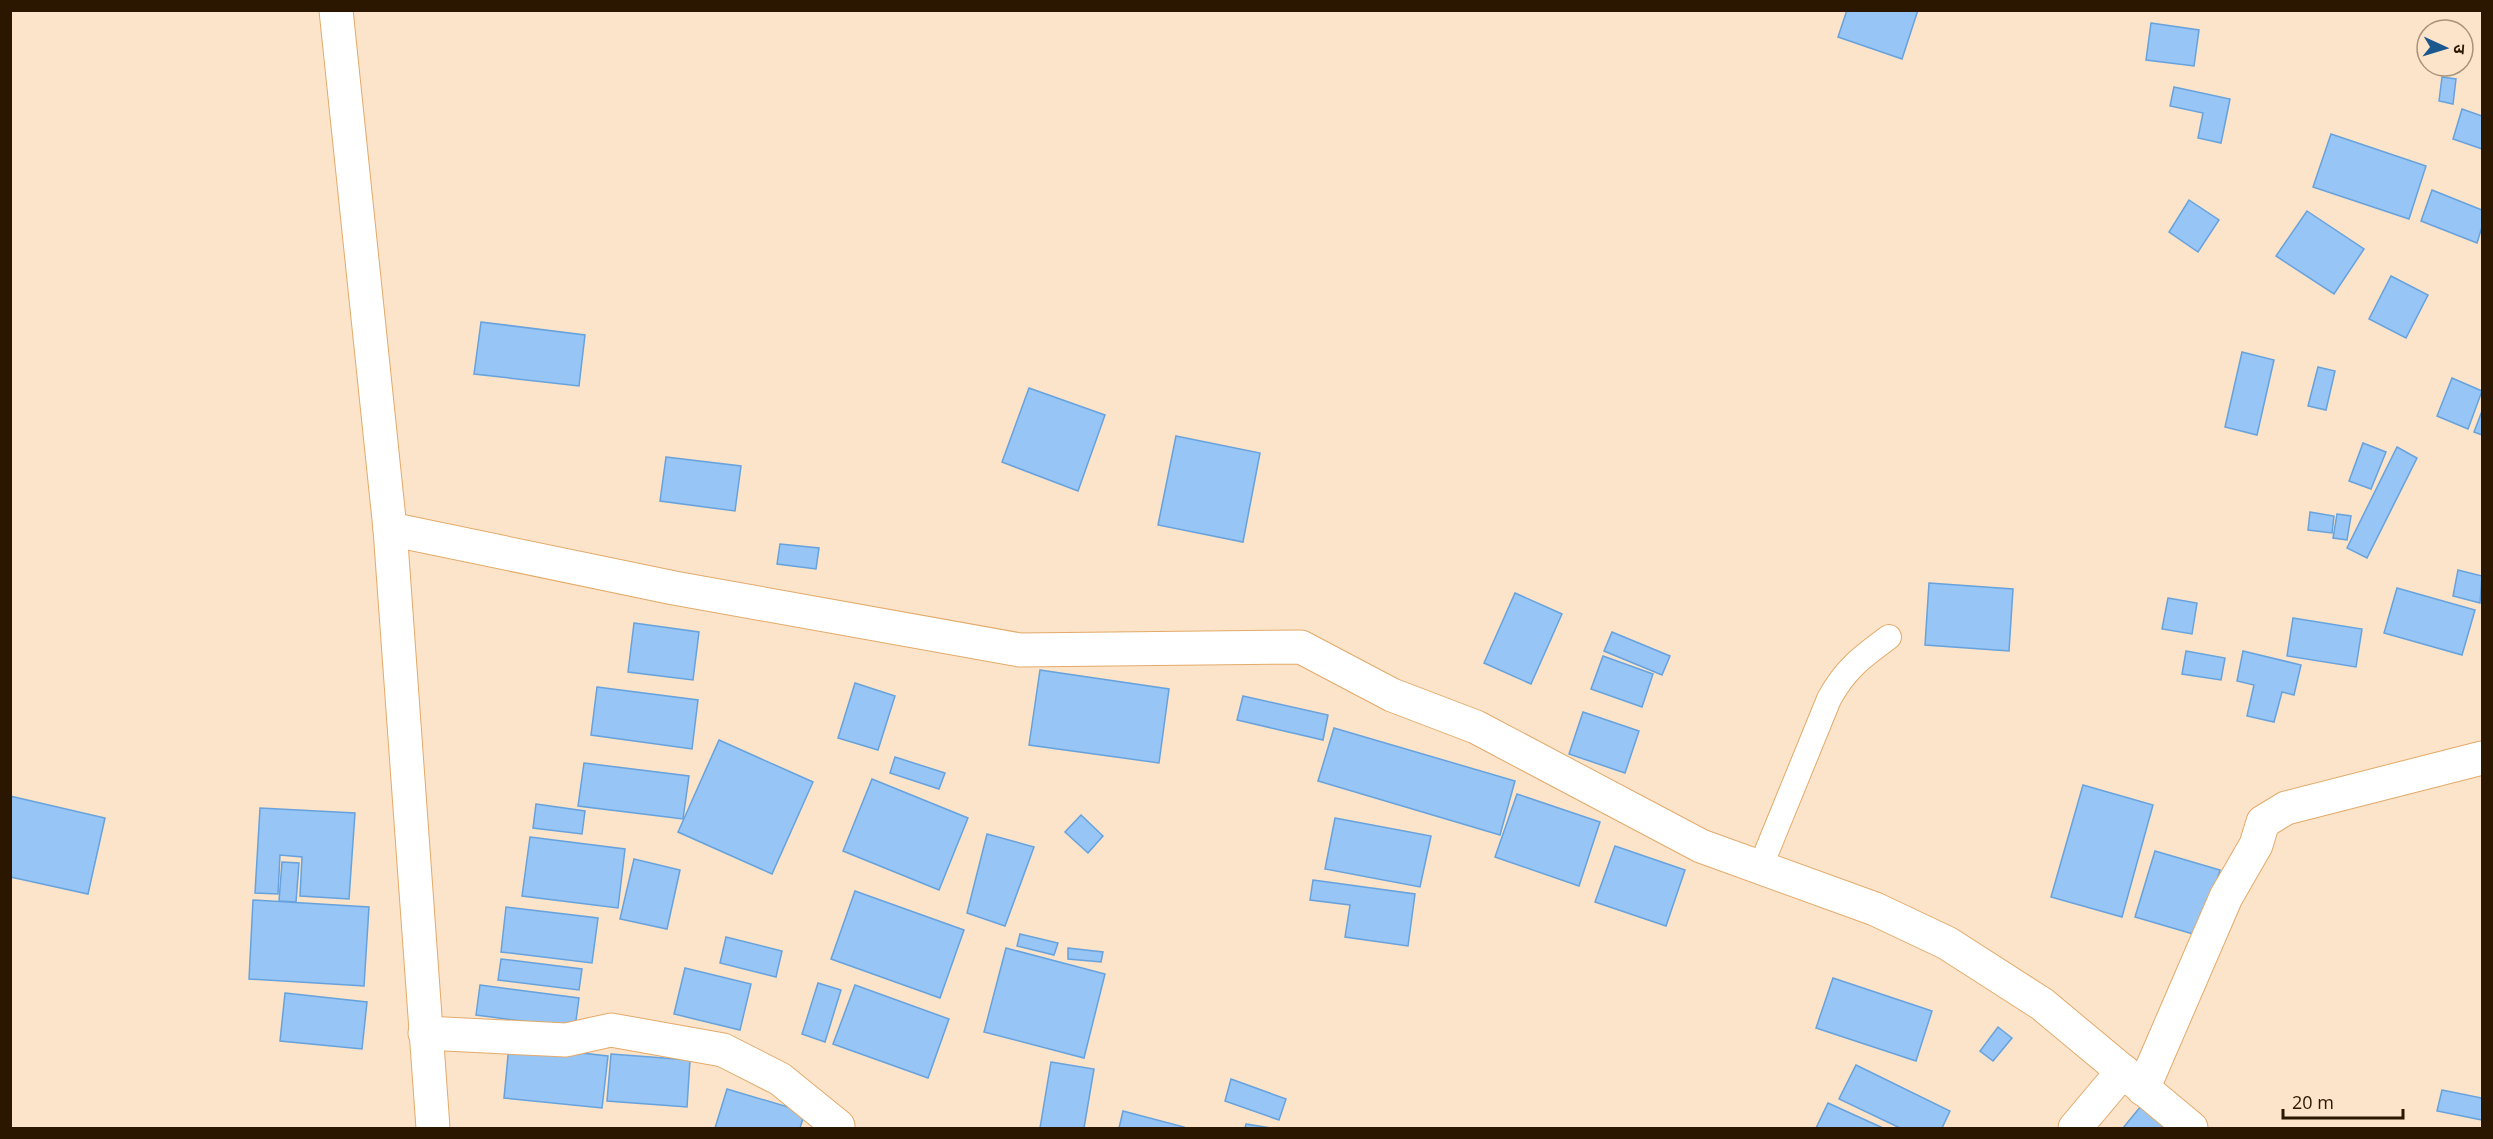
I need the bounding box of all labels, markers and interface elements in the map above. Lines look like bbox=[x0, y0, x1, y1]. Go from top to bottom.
north arrow bbox=[2415, 18, 2475, 78]
text: उ bbox=[2449, 44, 2471, 55]
scale bar bbox=[2283, 1082, 2403, 1120]
text: 20 m bbox=[2292, 1090, 2334, 1114]

